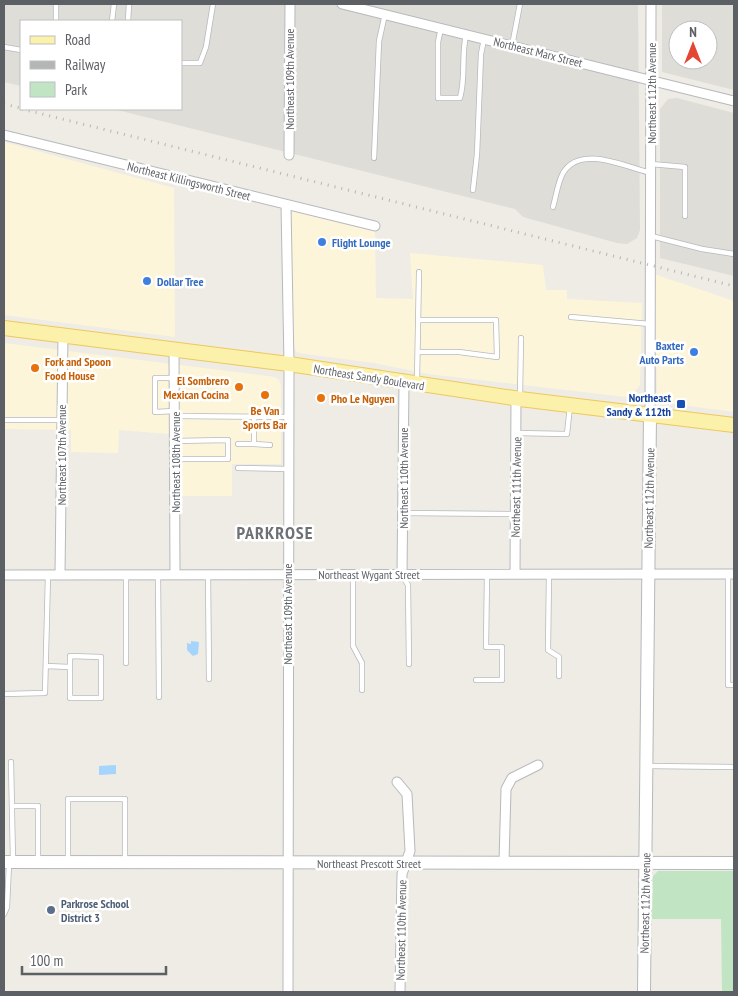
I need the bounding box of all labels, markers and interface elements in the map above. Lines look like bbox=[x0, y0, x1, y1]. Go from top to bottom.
legend bbox=[20, 20, 182, 110]
north arrow bbox=[668, 20, 718, 70]
text: N bbox=[689, 23, 697, 41]
street label: Northeast 109th Avenue bbox=[282, 29, 297, 129]
text: Road bbox=[65, 30, 91, 49]
street label: Northeast Marx Street bbox=[492, 34, 585, 70]
street label: Northeast 112th Avenue bbox=[644, 43, 659, 143]
text: Railway bbox=[65, 55, 106, 74]
text: Park bbox=[65, 80, 87, 99]
street label: Northeast Killingsworth Street bbox=[126, 158, 253, 204]
place label: Flight Lounge bbox=[332, 235, 391, 250]
marker: Flight Lounge bbox=[316, 236, 328, 248]
place label: Dollar Tree bbox=[157, 274, 204, 289]
marker: Dollar Tree bbox=[141, 275, 153, 287]
place label: Baxter Auto Parts bbox=[638, 338, 684, 367]
marker: Baxter Auto Parts bbox=[688, 346, 700, 358]
place label: Fork and Spoon Food House bbox=[45, 354, 111, 383]
street label: Northeast Sandy Boulevard bbox=[312, 361, 426, 393]
marker: Fork and Spoon Food House bbox=[29, 362, 41, 374]
place label: El Sombrero Mexican Cocina bbox=[164, 373, 230, 402]
marker: El Sombrero Mexican Cocina bbox=[233, 381, 245, 393]
marker: Be Van Sports Bar bbox=[259, 389, 271, 401]
place label: Northeast Sandy & 112th bbox=[607, 390, 671, 419]
place label: Pho Le Nguyen bbox=[331, 391, 395, 406]
marker: Pho Le Nguyen bbox=[315, 392, 327, 404]
marker: Northeast Sandy & 112th bbox=[675, 398, 687, 410]
place label: Be Van Sports Bar bbox=[243, 403, 288, 432]
street label: Northeast 107th Avenue bbox=[54, 405, 69, 505]
street label: Northeast 108th Avenue bbox=[168, 412, 183, 512]
street label: Northeast 110th Avenue bbox=[396, 428, 411, 528]
street label: Northeast 111th Avenue bbox=[508, 436, 524, 538]
street label: Northeast 112th Avenue bbox=[641, 447, 657, 549]
district label: PARKROSE bbox=[236, 521, 314, 544]
street label: Northeast 109th Avenue bbox=[280, 564, 295, 664]
street label: Northeast Wygant Street bbox=[318, 567, 421, 582]
street label: Northeast 112th Avenue bbox=[637, 852, 653, 954]
street label: Northeast Prescott Street bbox=[317, 856, 422, 871]
street label: Northeast 110th Avenue bbox=[393, 879, 409, 981]
place label: Parkrose School District 3 bbox=[61, 896, 129, 925]
marker: Parkrose School District 3 bbox=[45, 904, 57, 916]
scale bar bbox=[22, 944, 166, 976]
text: 100 m bbox=[30, 951, 63, 970]

